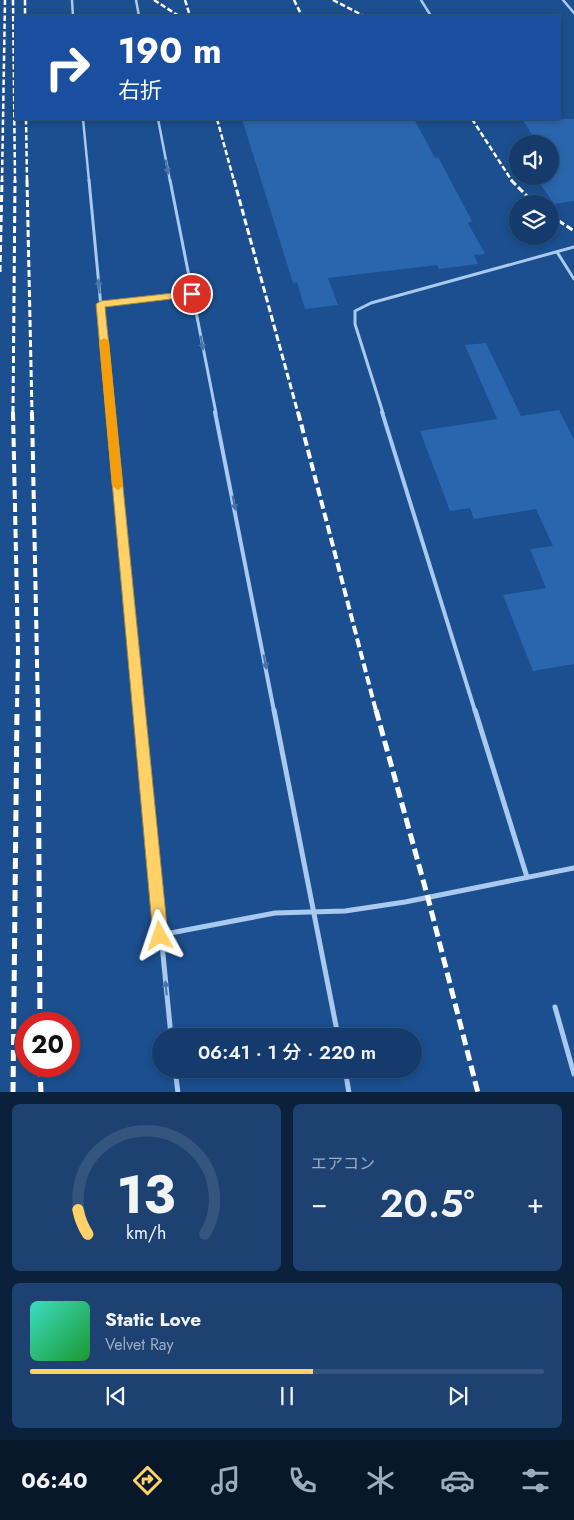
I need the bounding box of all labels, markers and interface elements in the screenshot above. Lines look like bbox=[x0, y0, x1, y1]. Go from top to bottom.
text: 190 m bbox=[118, 26, 222, 76]
icon: right bbox=[35, 35, 100, 100]
text: 右折 bbox=[118, 74, 162, 106]
map controls bbox=[509, 135, 559, 245]
button: sound bbox=[509, 135, 559, 185]
one-way arrow bbox=[163, 159, 171, 175]
button: layers bbox=[509, 195, 559, 245]
pin bbox=[171, 273, 213, 315]
one-way arrow bbox=[95, 278, 103, 294]
icon: arrive bbox=[178, 280, 206, 308]
one-way arrow bbox=[199, 336, 207, 352]
one-way arrow bbox=[230, 495, 238, 511]
one-way arrow bbox=[261, 654, 269, 670]
position arrow bbox=[133, 909, 185, 961]
one-way arrow bbox=[162, 979, 170, 995]
speed limit sign: 20 bbox=[15, 1012, 80, 1077]
text: 06:41 · 1 分 · 220 m bbox=[198, 1039, 376, 1066]
text: エアコン bbox=[311, 1152, 375, 1175]
text: 13 bbox=[117, 1157, 176, 1233]
text: 20.5° bbox=[380, 1176, 475, 1231]
text: − bbox=[311, 1183, 328, 1224]
text: + bbox=[527, 1183, 544, 1224]
text: km/h bbox=[126, 1220, 167, 1246]
text: Static Love bbox=[105, 1306, 201, 1333]
text: Velvet Ray bbox=[105, 1333, 174, 1356]
icon: previous bbox=[102, 1382, 130, 1410]
icon: pause bbox=[273, 1382, 301, 1410]
icon: next bbox=[444, 1382, 472, 1410]
icon: directions bbox=[130, 1463, 165, 1498]
icon: music bbox=[208, 1463, 243, 1498]
icon: phone bbox=[285, 1463, 320, 1498]
icon: climate bbox=[363, 1463, 398, 1498]
icon: car bbox=[440, 1463, 475, 1498]
icon: filters bbox=[518, 1463, 553, 1498]
text: 06:40 bbox=[21, 1464, 88, 1496]

